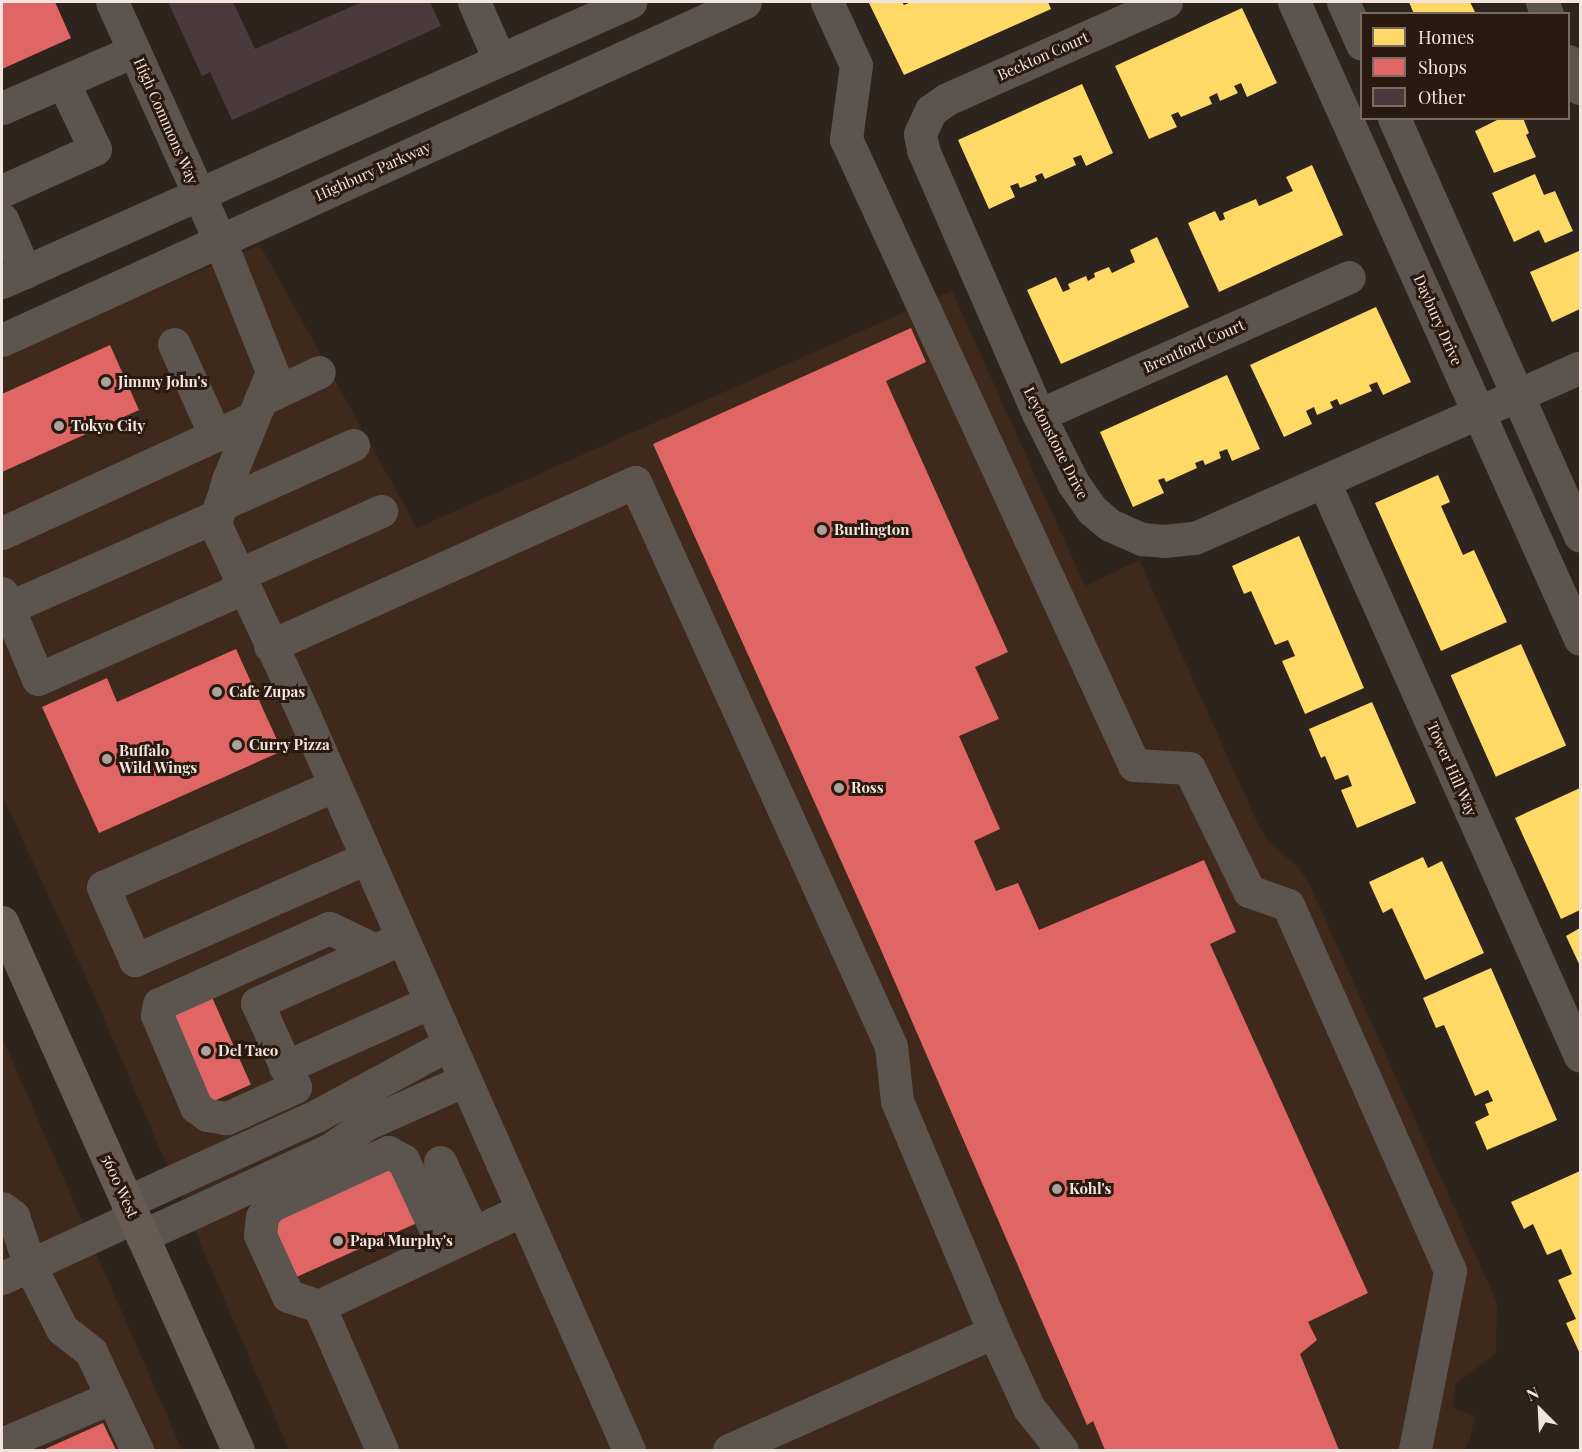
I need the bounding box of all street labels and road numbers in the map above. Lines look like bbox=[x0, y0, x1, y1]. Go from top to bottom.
street label: Beckton Court bbox=[995, 28, 1091, 84]
street label: High Commons Way bbox=[130, 55, 202, 187]
street label: Highbury Parkway bbox=[312, 137, 434, 205]
street label: Daybury Drive bbox=[1410, 272, 1466, 368]
street label: Brentford Court bbox=[1141, 316, 1247, 376]
street label: Leytonstone Drive bbox=[1020, 384, 1092, 502]
street label: Tower Hill Way bbox=[1423, 719, 1481, 819]
street label: 5600 West bbox=[98, 1151, 142, 1221]

